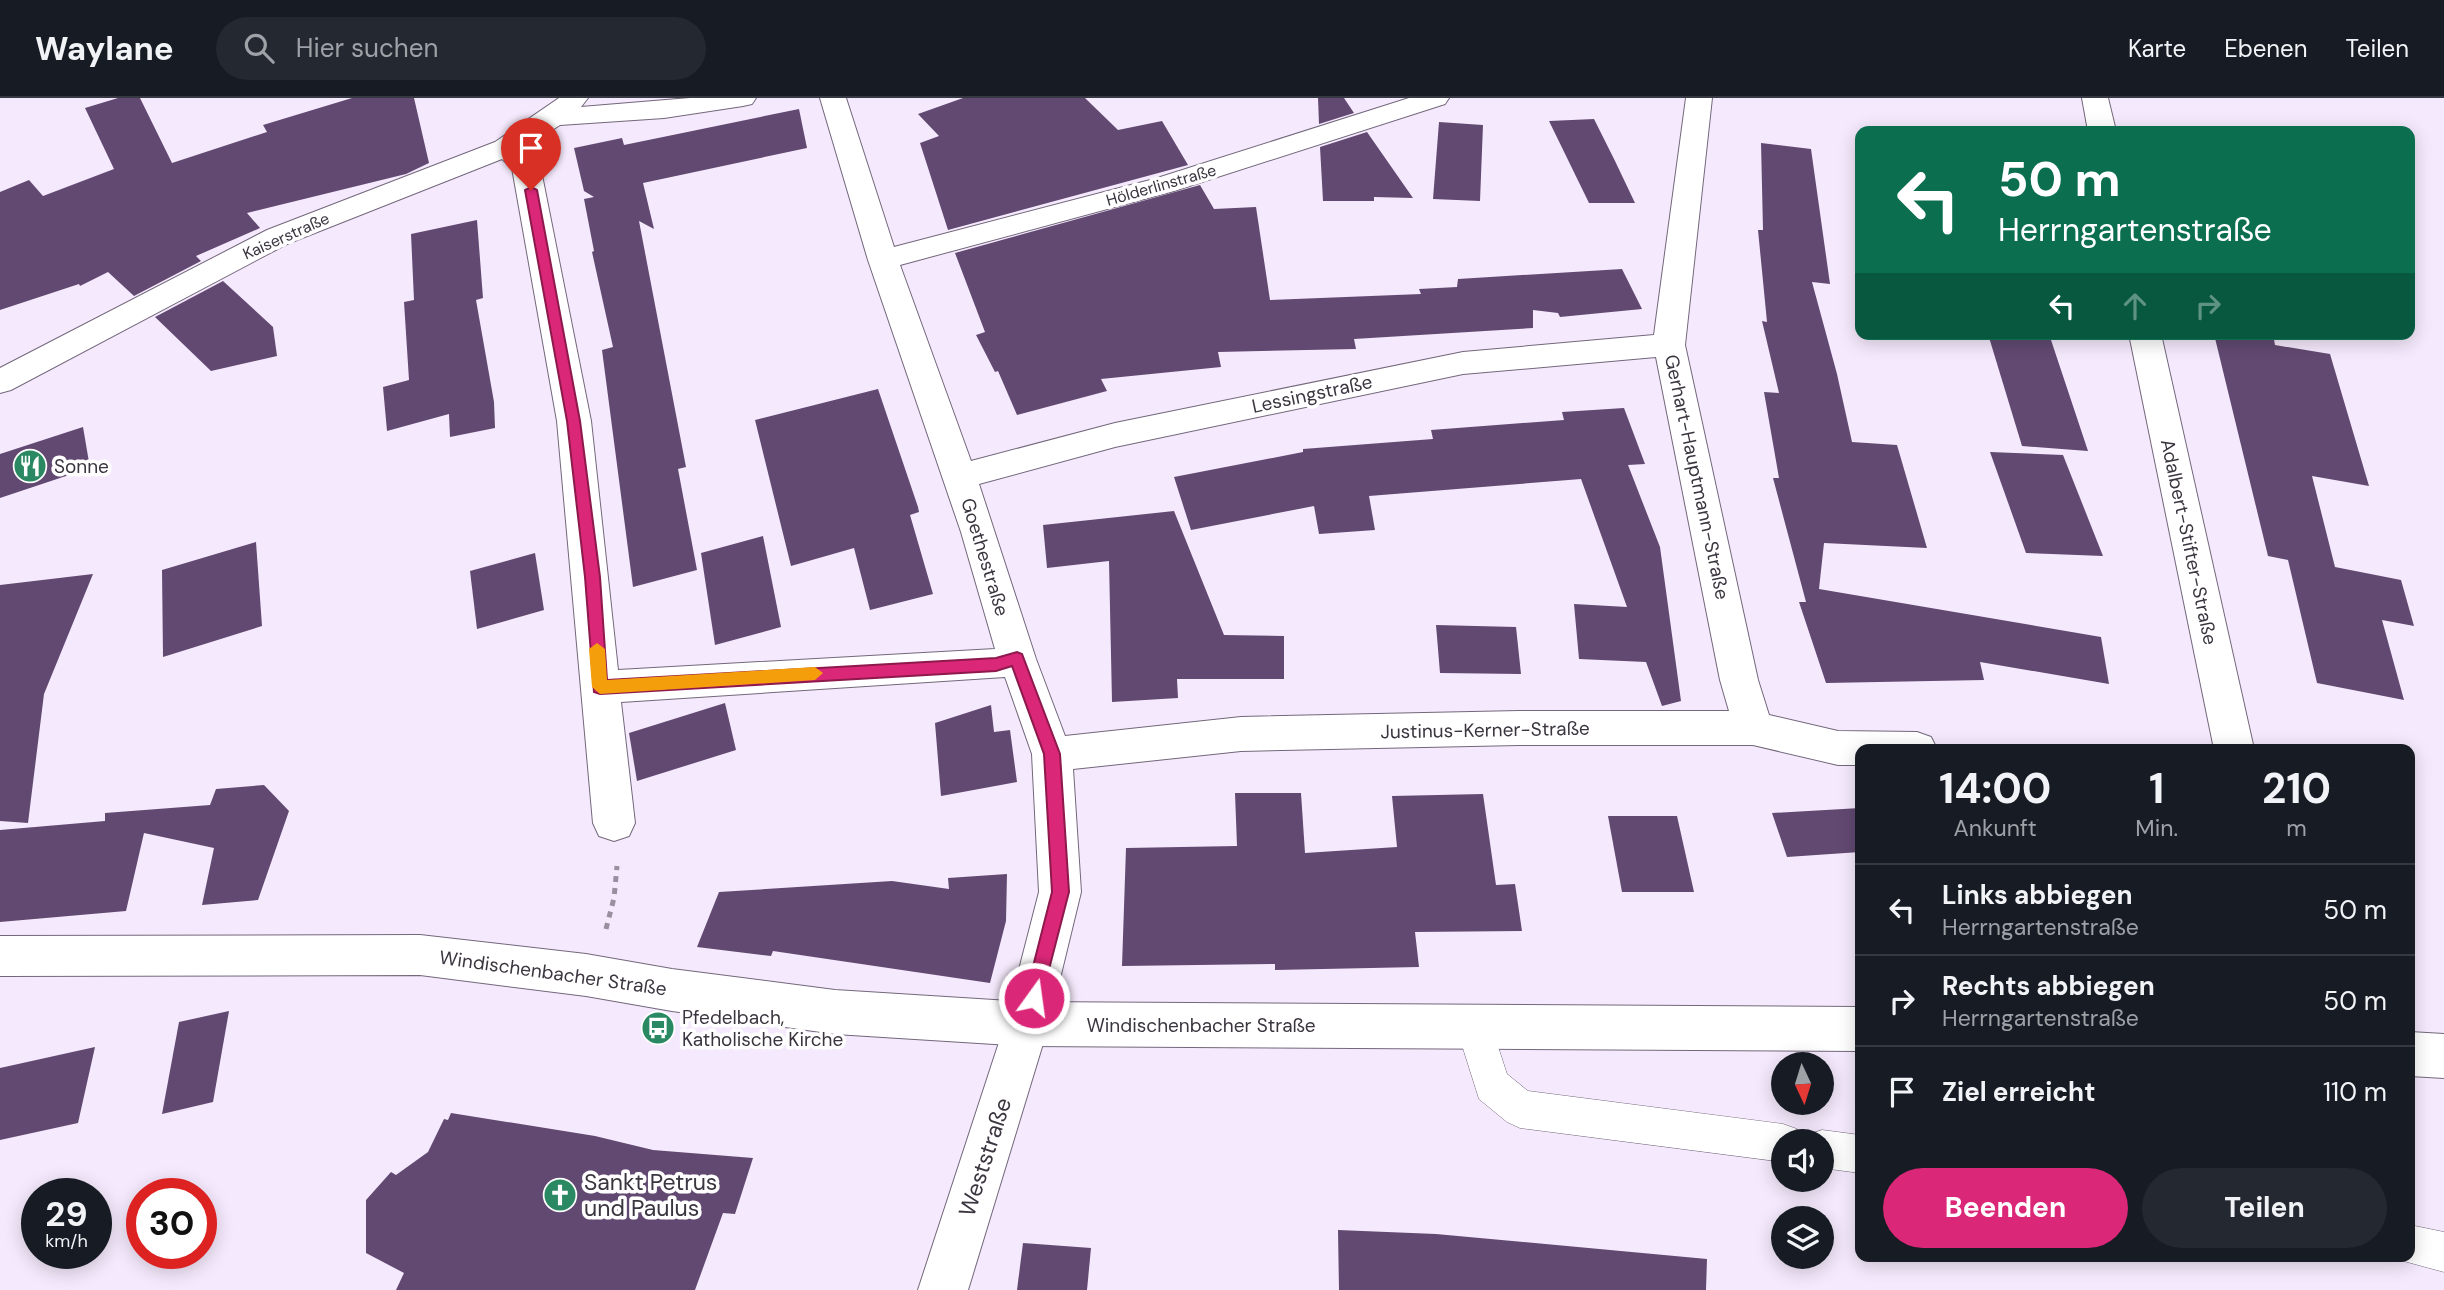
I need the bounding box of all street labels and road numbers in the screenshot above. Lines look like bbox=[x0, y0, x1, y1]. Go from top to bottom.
street label: Hölderlinstraße bbox=[1104, 159, 1218, 211]
street label: Kaiserstraße bbox=[239, 208, 333, 264]
street label: Gerhart-Hauptmann-Straße bbox=[1659, 352, 1735, 602]
street label: Lessingstraße bbox=[1249, 369, 1375, 419]
street label: Adalbert-Stifter-Straße bbox=[2155, 437, 2223, 647]
street label: Goethestraße bbox=[955, 495, 1015, 619]
street label: Justinus-Kerner-Straße bbox=[1380, 716, 1590, 744]
street label: Windischenbacher Straße bbox=[438, 945, 668, 1001]
street label: Windischenbacher Straße bbox=[1086, 1013, 1316, 1038]
street label: Weststraße bbox=[952, 1094, 1018, 1220]

